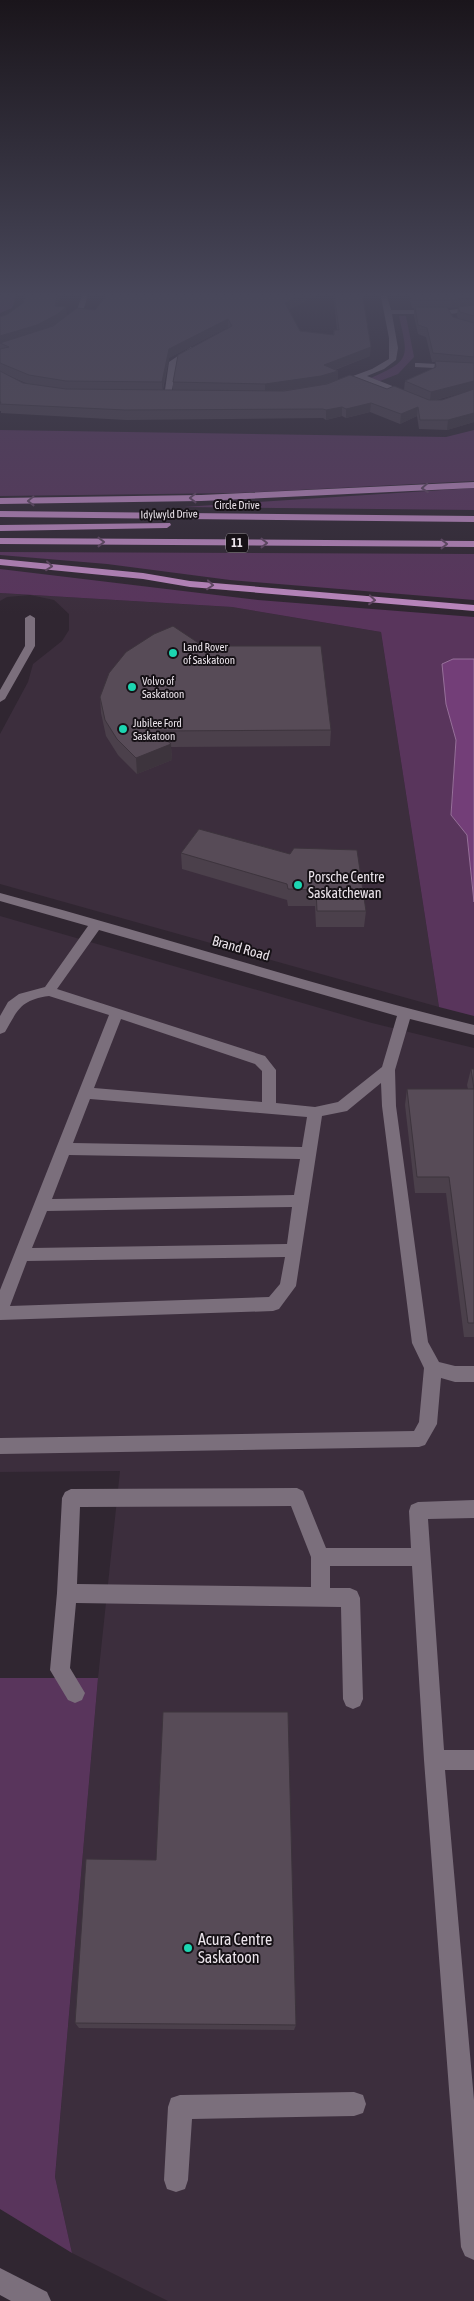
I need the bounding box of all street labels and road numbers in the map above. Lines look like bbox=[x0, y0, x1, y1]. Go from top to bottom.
street label: Circle Drive bbox=[214, 499, 260, 511]
street label: Idylwyld Drive bbox=[140, 508, 198, 520]
road number: 11 bbox=[226, 534, 248, 552]
street label: Brand Road bbox=[210, 932, 272, 964]

